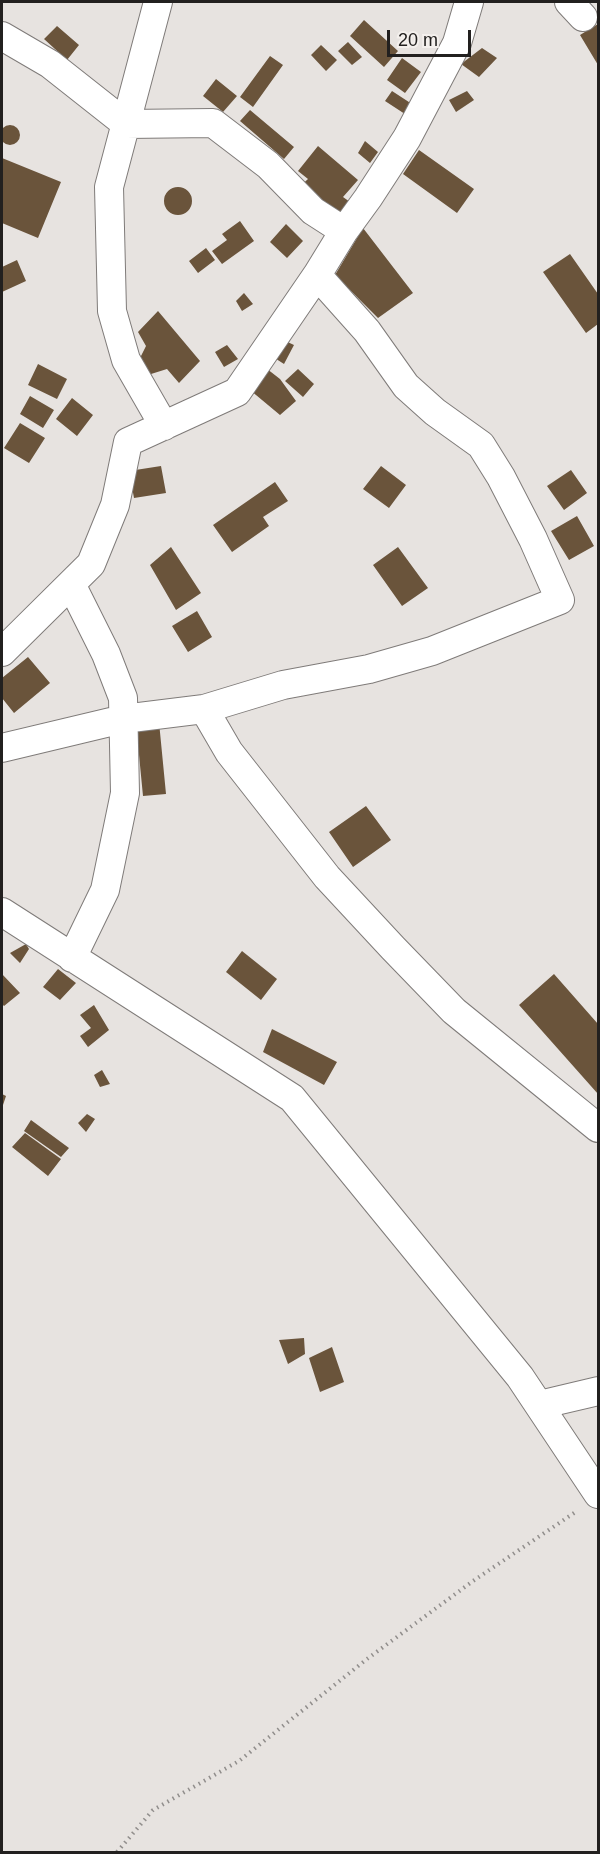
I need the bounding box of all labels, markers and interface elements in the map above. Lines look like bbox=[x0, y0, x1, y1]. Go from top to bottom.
scale bar bbox=[390, 18, 474, 56]
text: 20 m bbox=[398, 30, 438, 50]

